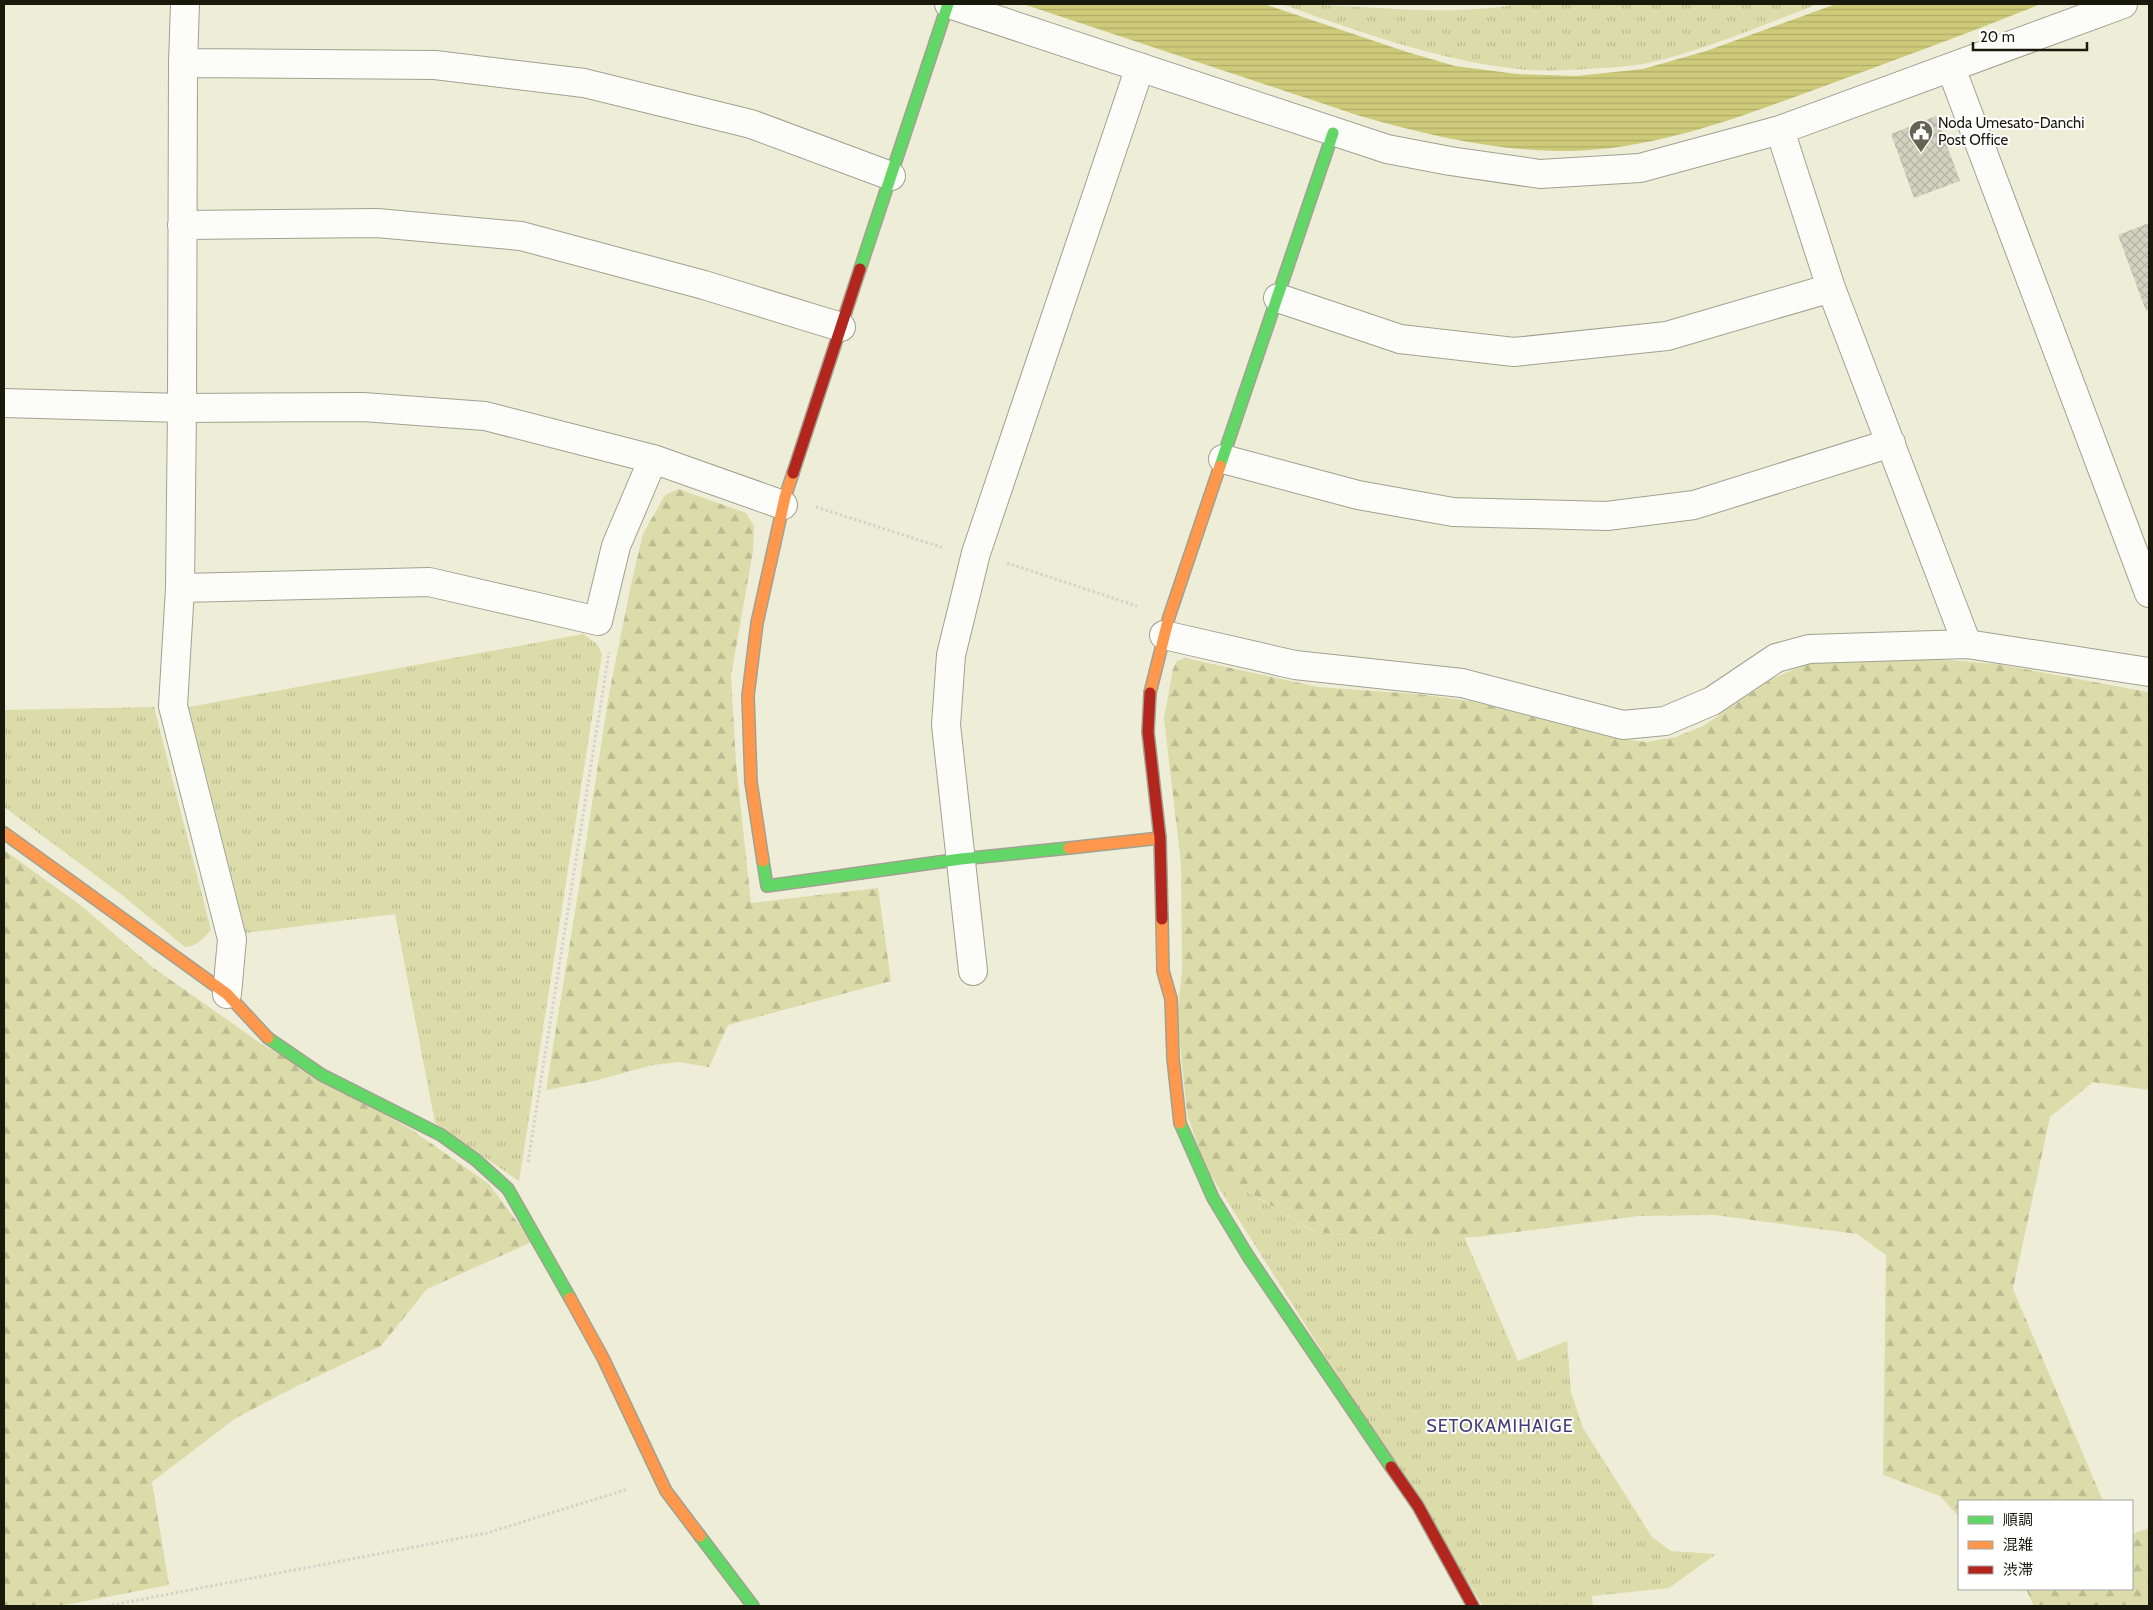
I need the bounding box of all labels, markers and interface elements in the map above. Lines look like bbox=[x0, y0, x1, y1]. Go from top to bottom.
scale bar bbox=[1973, 20, 2087, 52]
text: 20 m bbox=[1980, 28, 2015, 46]
place label: Noda Umesato-Danchi Post Office bbox=[1938, 114, 2084, 149]
public building icon: Noda Umesato-Danchi Post Office bbox=[1908, 119, 1934, 153]
district label: SETOKAMIHAIGE bbox=[1426, 1415, 1574, 1437]
legend bbox=[1958, 1500, 2133, 1590]
text: 順調 bbox=[2003, 1511, 2033, 1529]
text: 混雑 bbox=[2003, 1536, 2033, 1554]
text: 渋滞 bbox=[2003, 1561, 2033, 1579]

